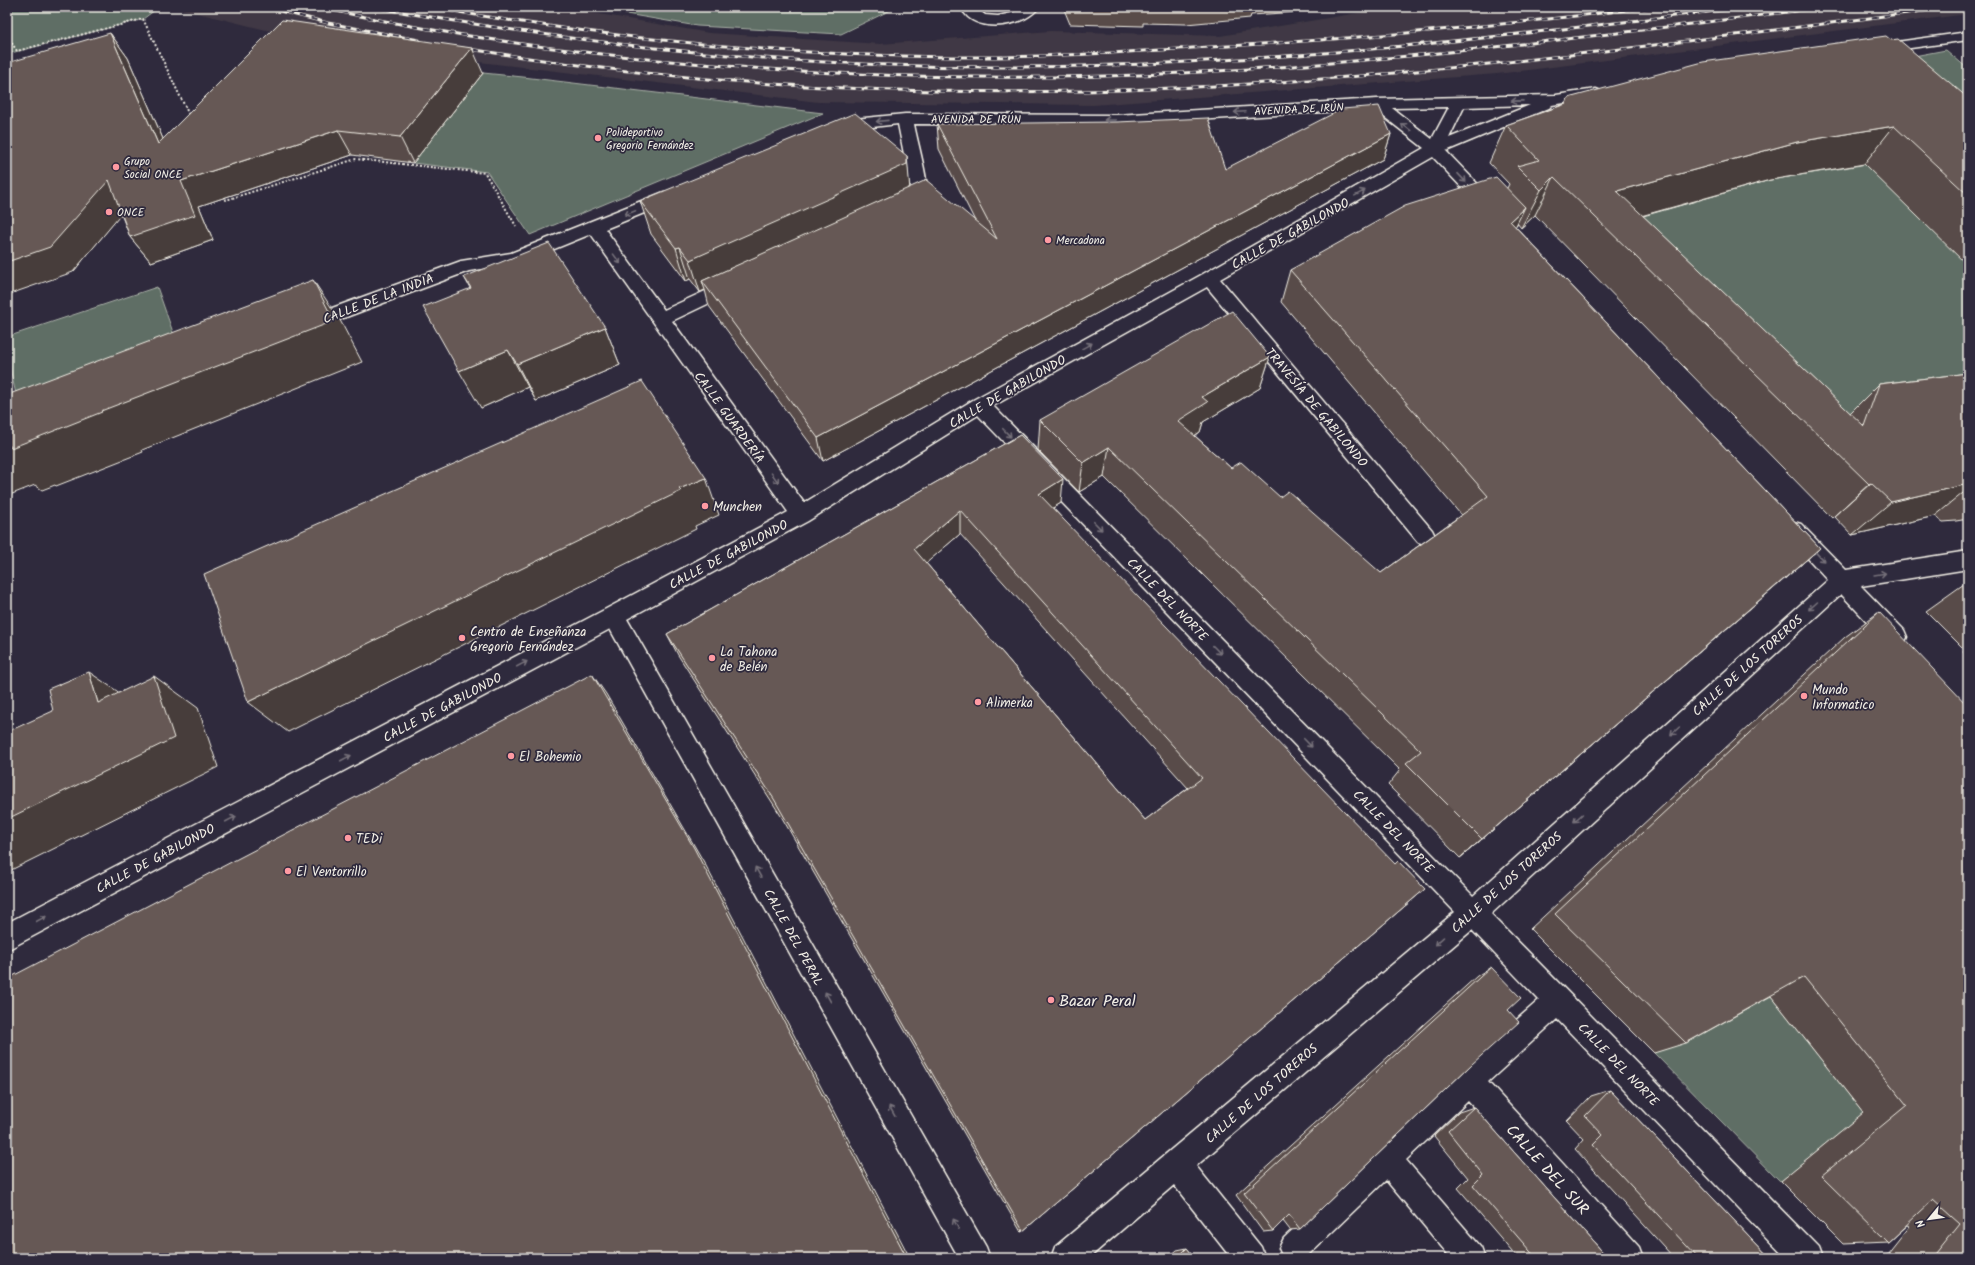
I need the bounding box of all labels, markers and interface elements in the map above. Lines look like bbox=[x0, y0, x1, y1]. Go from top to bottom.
one-way arrow bbox=[1511, 97, 1524, 105]
street label: AVENIDA DE IRÚN bbox=[1254, 99, 1345, 121]
one-way arrow bbox=[1234, 109, 1247, 116]
street label: AVENIDA DE IRÚN bbox=[931, 111, 1021, 129]
one-way arrow bbox=[1104, 116, 1117, 124]
one-way arrow bbox=[876, 118, 889, 125]
one-way arrow bbox=[1401, 123, 1412, 131]
place label: Polideportivo Gregorio Fernández bbox=[606, 124, 694, 155]
marker: Polideportivo Gregorio Fernández bbox=[593, 133, 603, 143]
place label: Grupo Social ONCE bbox=[124, 153, 182, 184]
marker: Grupo Social ONCE bbox=[111, 162, 121, 172]
one-way arrow bbox=[1457, 172, 1466, 182]
one-way arrow bbox=[1354, 189, 1366, 197]
street label: CALLE DE GABILONDO bbox=[1228, 193, 1354, 276]
place label: ONCE bbox=[117, 204, 145, 222]
marker: ONCE bbox=[104, 207, 114, 217]
one-way arrow bbox=[624, 210, 636, 217]
place label: Mercadona bbox=[1056, 232, 1105, 250]
marker: Mercadona bbox=[1043, 235, 1053, 245]
one-way arrow bbox=[613, 253, 621, 264]
street label: CALLE DE LA INDIA bbox=[320, 269, 437, 330]
one-way arrow bbox=[1081, 341, 1093, 349]
street label: TRAVESÍA DE GABILONDO bbox=[1259, 344, 1372, 472]
street label: CALLE DE GABILONDO bbox=[945, 350, 1070, 434]
street label: CALLE GUARDERÍA bbox=[688, 367, 769, 468]
one-way arrow bbox=[1002, 428, 1012, 438]
one-way arrow bbox=[771, 473, 779, 484]
place label: Munchen bbox=[713, 497, 762, 518]
marker: Munchen bbox=[700, 501, 710, 511]
street label: CALLE DE GABILONDO bbox=[665, 515, 792, 596]
one-way arrow bbox=[1093, 521, 1102, 532]
one-way arrow bbox=[1815, 552, 1825, 562]
street label: CALLE DEL NORTE bbox=[1121, 553, 1213, 647]
one-way arrow bbox=[1873, 570, 1886, 578]
one-way arrow bbox=[1808, 602, 1818, 611]
street label: CALLE DE LOS TOREROS bbox=[1688, 610, 1808, 722]
place label: Centro de Enseñanza Gregorio Fernández bbox=[470, 622, 586, 658]
marker: Centro de Enseñanza Gregorio Fernández bbox=[457, 633, 467, 643]
place label: La Tahona de Belén bbox=[720, 642, 777, 678]
one-way arrow bbox=[1213, 645, 1222, 655]
marker: La Tahona de Belén bbox=[707, 653, 717, 663]
one-way arrow bbox=[516, 660, 528, 668]
street label: CALLE DE GABILONDO bbox=[379, 668, 506, 749]
place label: Mundo Informatico bbox=[1812, 680, 1874, 716]
marker: Mundo Informatico bbox=[1799, 691, 1809, 701]
place label: Alimerka bbox=[986, 693, 1033, 714]
marker: Alimerka bbox=[973, 697, 983, 707]
one-way arrow bbox=[1669, 726, 1680, 735]
one-way arrow bbox=[1303, 738, 1313, 748]
place label: El Bohemio bbox=[519, 747, 581, 768]
marker: El Bohemio bbox=[506, 751, 516, 761]
one-way arrow bbox=[339, 754, 351, 761]
street label: CALLE DEL NORTE bbox=[1347, 785, 1439, 879]
one-way arrow bbox=[1573, 813, 1583, 822]
one-way arrow bbox=[224, 814, 236, 822]
street label: CALLE DE GABILONDO bbox=[92, 819, 219, 900]
street label: CALLE DE LOS TOREROS bbox=[1447, 827, 1567, 939]
place label: TEDi bbox=[356, 829, 383, 850]
marker: TEDi bbox=[343, 833, 353, 843]
place label: El Ventorrillo bbox=[296, 862, 367, 883]
marker: El Ventorrillo bbox=[283, 866, 293, 876]
one-way arrow bbox=[753, 866, 761, 878]
street label: CALLE DEL PERAL bbox=[757, 885, 828, 990]
one-way arrow bbox=[35, 914, 47, 922]
one-way arrow bbox=[1434, 937, 1444, 946]
place label: Bazar Peral bbox=[1059, 989, 1136, 1014]
one-way arrow bbox=[824, 991, 832, 1003]
marker: Bazar Peral bbox=[1046, 995, 1056, 1005]
street label: CALLE DEL NORTE bbox=[1572, 1018, 1664, 1112]
street label: CALLE DE LOS TOREROS bbox=[1201, 1039, 1323, 1149]
one-way arrow bbox=[887, 1105, 895, 1117]
street label: CALLE DEL SUR bbox=[1499, 1119, 1595, 1221]
north arrow bbox=[1909, 1199, 1949, 1239]
text: N bbox=[1912, 1216, 1931, 1231]
one-way arrow bbox=[951, 1218, 959, 1230]

